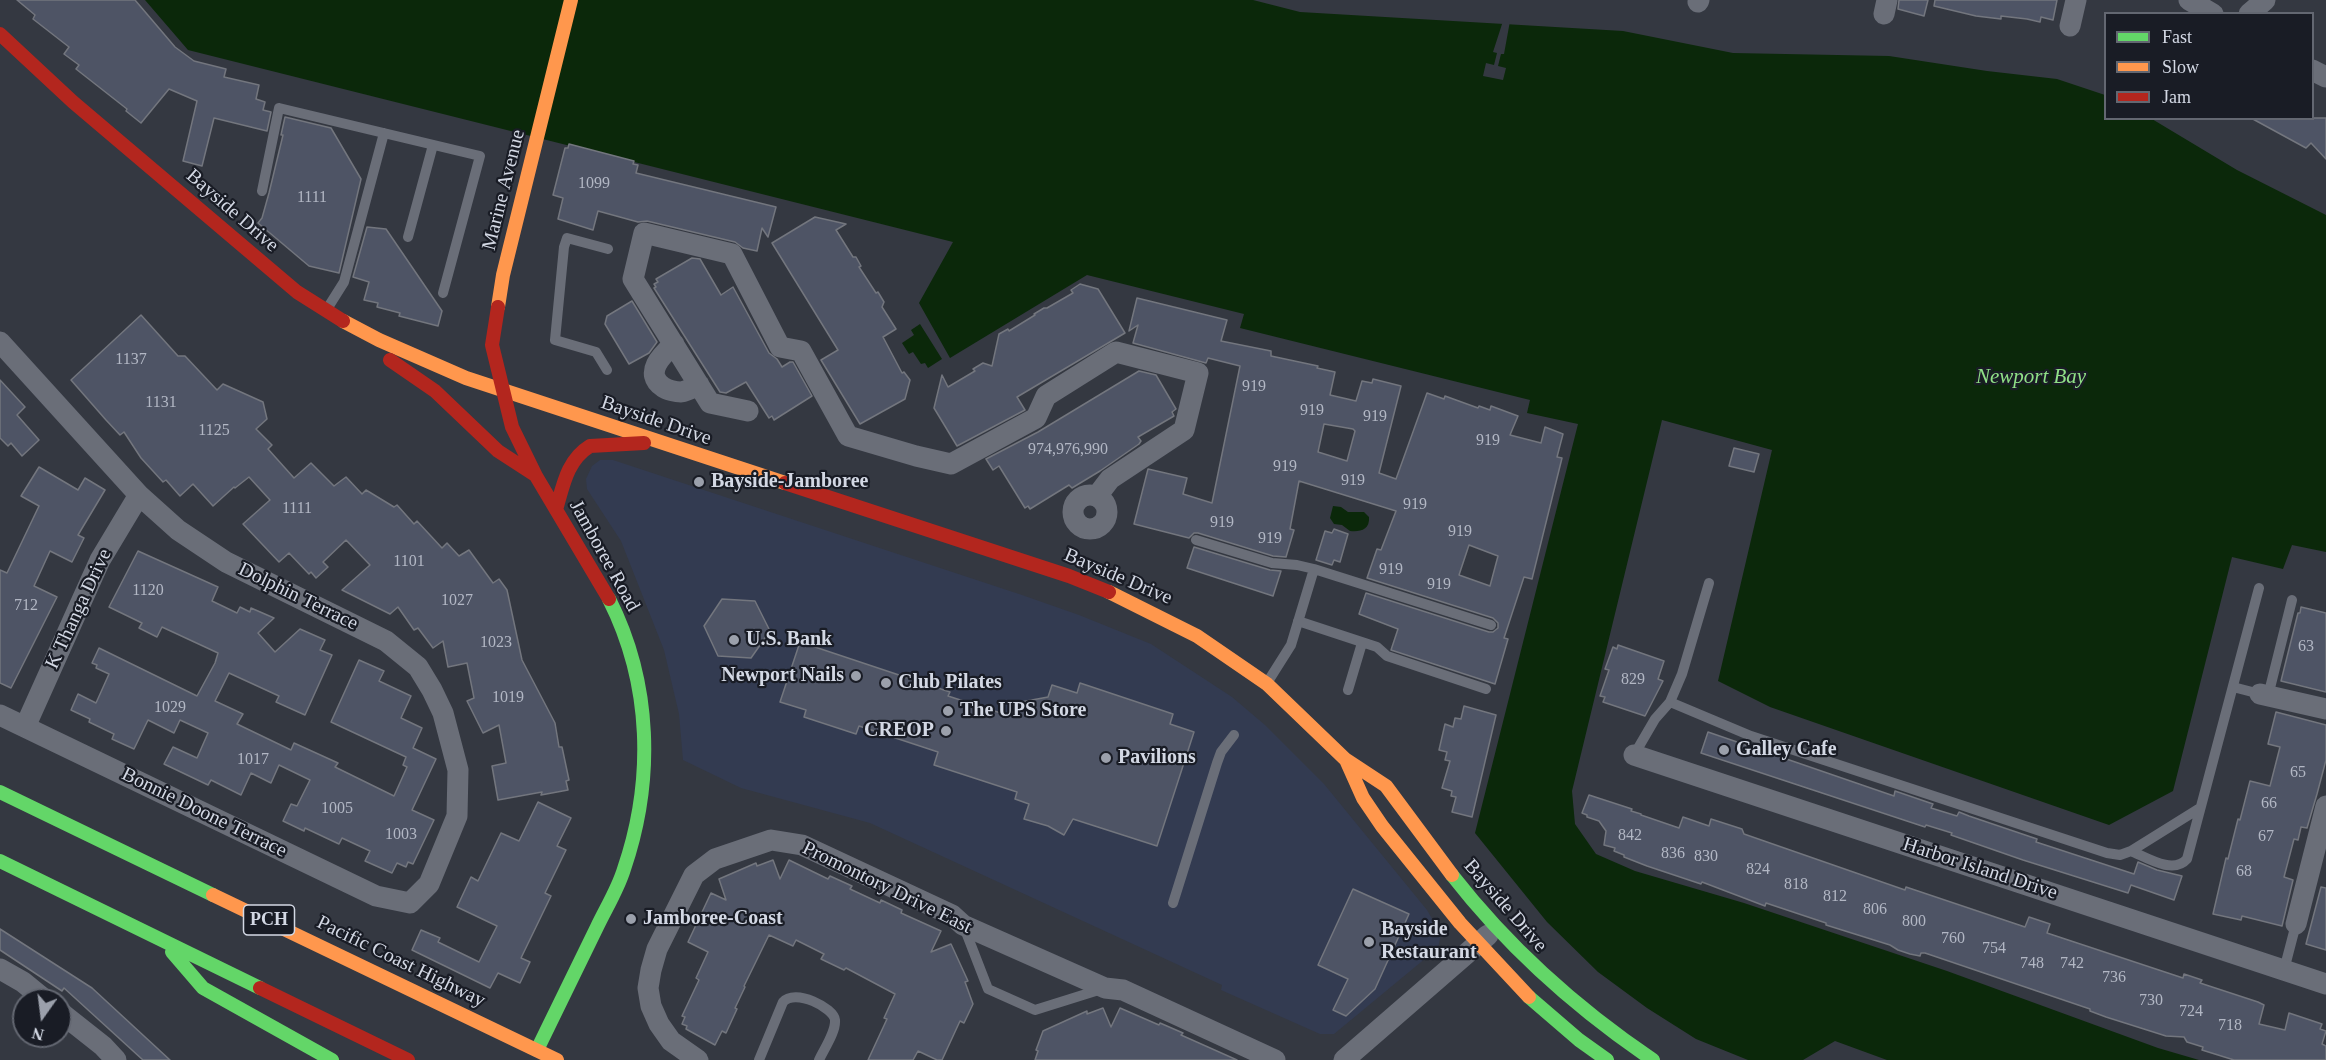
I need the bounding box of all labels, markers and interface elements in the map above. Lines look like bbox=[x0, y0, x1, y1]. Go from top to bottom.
legend bbox=[2104, 12, 2314, 120]
text: Fast bbox=[2162, 27, 2192, 47]
text: Slow bbox=[2162, 57, 2199, 77]
text: Jam bbox=[2162, 87, 2191, 107]
street label: Marine Avenue bbox=[477, 127, 531, 253]
street label: Bayside Drive bbox=[181, 164, 283, 258]
house number: 1099 bbox=[578, 174, 610, 194]
house number: 1111 bbox=[297, 188, 327, 208]
house number: 1137 bbox=[115, 350, 147, 370]
water label: Newport Bay bbox=[1976, 364, 2086, 390]
house number: 919 bbox=[1242, 377, 1266, 397]
street label: Bayside Drive bbox=[598, 391, 714, 451]
house number: 1131 bbox=[145, 393, 177, 413]
house number: 919 bbox=[1300, 401, 1324, 421]
house number: 919 bbox=[1363, 407, 1387, 427]
house number: 1125 bbox=[198, 421, 230, 441]
house number: 919 bbox=[1476, 431, 1500, 451]
house number: 974,976,990 bbox=[1028, 440, 1108, 460]
house number: 919 bbox=[1273, 457, 1297, 477]
place label: Bayside-Jamboree bbox=[711, 470, 868, 494]
house number: 919 bbox=[1341, 471, 1365, 491]
marker: Bayside-Jamboree bbox=[692, 475, 706, 489]
house number: 919 bbox=[1403, 495, 1427, 515]
street label: Jamboree Road bbox=[563, 496, 645, 616]
house number: 1111 bbox=[282, 499, 312, 519]
house number: 919 bbox=[1210, 513, 1234, 533]
house number: 919 bbox=[1448, 522, 1472, 542]
house number: 919 bbox=[1258, 529, 1282, 549]
street label: Bayside Drive bbox=[1060, 543, 1176, 611]
street label: K Thanga Drive bbox=[41, 545, 117, 673]
house number: 1101 bbox=[393, 552, 425, 572]
street label: Dolphin Terrace bbox=[234, 558, 362, 636]
house number: 919 bbox=[1379, 560, 1403, 580]
house number: 919 bbox=[1427, 575, 1451, 595]
house number: 1120 bbox=[132, 581, 164, 601]
house number: 1027 bbox=[441, 591, 473, 611]
house number: 712 bbox=[14, 596, 38, 616]
place label: U.S. Bank bbox=[746, 628, 832, 652]
house number: 1023 bbox=[480, 633, 512, 653]
marker: U.S. Bank bbox=[727, 633, 741, 647]
house number: 63 bbox=[2298, 637, 2314, 657]
place label: Newport Nails bbox=[721, 664, 844, 688]
marker: Newport Nails bbox=[849, 669, 863, 683]
house number: 829 bbox=[1621, 670, 1645, 690]
place label: Club Pilates bbox=[898, 671, 1002, 695]
marker: Club Pilates bbox=[879, 676, 893, 690]
house number: 1019 bbox=[492, 688, 524, 708]
house number: 1029 bbox=[154, 698, 186, 718]
place label: The UPS Store bbox=[960, 699, 1086, 723]
marker: The UPS Store bbox=[941, 704, 955, 718]
place label: CREOP bbox=[864, 719, 934, 743]
marker: CREOP bbox=[939, 724, 953, 738]
place label: Galley Cafe bbox=[1736, 738, 1837, 762]
marker: Galley Cafe bbox=[1717, 743, 1731, 757]
place label: Pavilions bbox=[1118, 746, 1196, 770]
house number: 1017 bbox=[237, 750, 269, 770]
marker: Pavilions bbox=[1099, 751, 1113, 765]
street label: Bonnie Doone Terrace bbox=[118, 763, 290, 863]
house number: 65 bbox=[2290, 763, 2306, 783]
house number: 66 bbox=[2261, 794, 2277, 814]
house number: 1005 bbox=[321, 799, 353, 819]
house number: 1003 bbox=[385, 825, 417, 845]
house number: 842 bbox=[1618, 826, 1642, 846]
house number: 67 bbox=[2258, 827, 2274, 847]
street label: Harbor Island Drive bbox=[1900, 833, 2060, 905]
street label: Promontory Drive East bbox=[798, 837, 976, 939]
house number: 836 bbox=[1661, 844, 1685, 864]
house number: 830 bbox=[1694, 847, 1718, 867]
street label: Bayside Drive bbox=[1458, 855, 1552, 957]
house number: 824 bbox=[1746, 860, 1770, 880]
house number: 68 bbox=[2236, 862, 2252, 882]
house number: 818 bbox=[1784, 875, 1808, 895]
house number: 812 bbox=[1823, 887, 1847, 907]
house number: 806 bbox=[1863, 900, 1887, 920]
road number: PCH bbox=[244, 905, 294, 935]
place label: Jamboree-Coast bbox=[643, 907, 783, 931]
street label: Pacific Coast Highway bbox=[313, 911, 489, 1013]
marker: Jamboree-Coast bbox=[624, 912, 638, 926]
house number: 800 bbox=[1902, 912, 1926, 932]
place label: Bayside Restaurant bbox=[1381, 918, 1477, 965]
house number: 760 bbox=[1941, 929, 1965, 949]
marker: Bayside Restaurant bbox=[1362, 935, 1376, 949]
house number: 754 bbox=[1982, 939, 2006, 959]
house number: 748 bbox=[2020, 954, 2044, 974]
house number: 742 bbox=[2060, 954, 2084, 974]
house number: 736 bbox=[2102, 968, 2126, 988]
north arrow bbox=[12, 988, 72, 1048]
house number: 730 bbox=[2139, 991, 2163, 1011]
house number: 724 bbox=[2179, 1002, 2203, 1022]
house number: 718 bbox=[2218, 1016, 2242, 1036]
text: N bbox=[30, 1024, 46, 1044]

